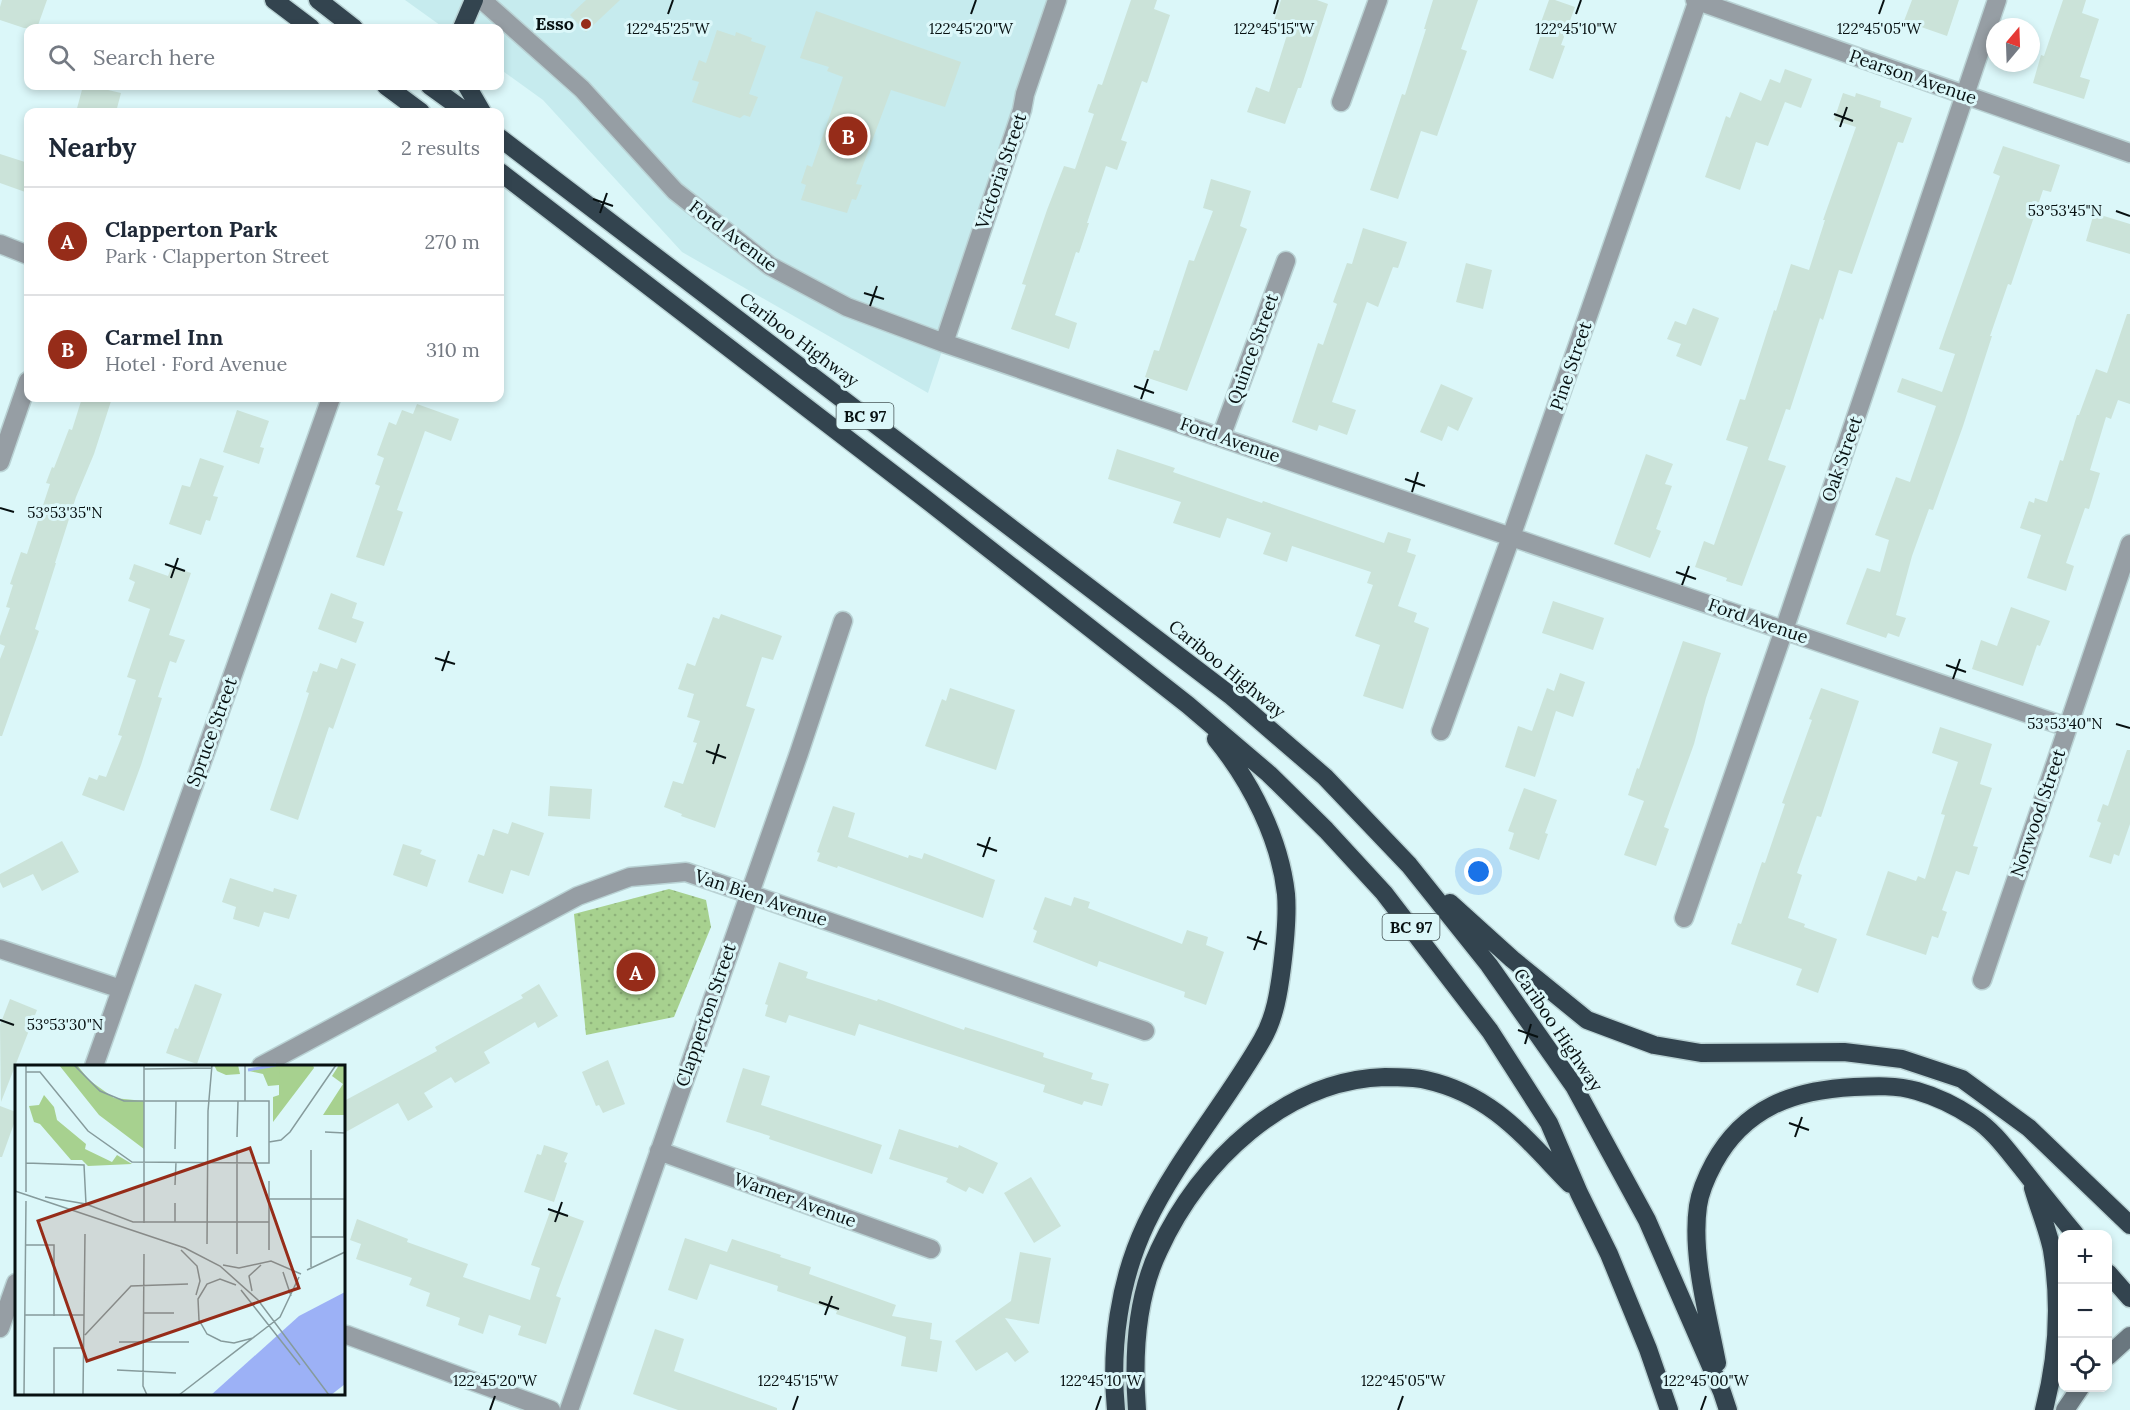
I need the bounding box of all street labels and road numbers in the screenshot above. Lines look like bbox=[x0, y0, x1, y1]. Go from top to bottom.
street label: Pearson Avenue bbox=[1846, 44, 1980, 109]
street label: Victoria Street bbox=[970, 110, 1031, 233]
street label: Ford Avenue bbox=[685, 195, 782, 276]
street label: Cariboo Highway bbox=[735, 287, 864, 392]
street label: Quince Street bbox=[1222, 290, 1283, 407]
street label: Pine Street bbox=[1545, 318, 1596, 413]
road number: BC 97 bbox=[836, 403, 894, 429]
street label: Ford Avenue bbox=[1177, 412, 1283, 467]
street label: Oak Street bbox=[1816, 413, 1867, 505]
street label: Ford Avenue bbox=[1705, 593, 1811, 648]
street label: Cariboo Highway bbox=[1164, 614, 1291, 723]
street label: Spruce Street bbox=[181, 674, 242, 790]
street label: Norwood Street bbox=[2005, 746, 2070, 880]
street label: Van Bien Avenue bbox=[691, 864, 831, 931]
road number: BC 97 bbox=[1382, 914, 1440, 940]
street label: Clapperton Street bbox=[670, 940, 741, 1090]
street label: Cariboo Highway bbox=[1509, 964, 1608, 1096]
street label: Warner Avenue bbox=[731, 1167, 860, 1232]

